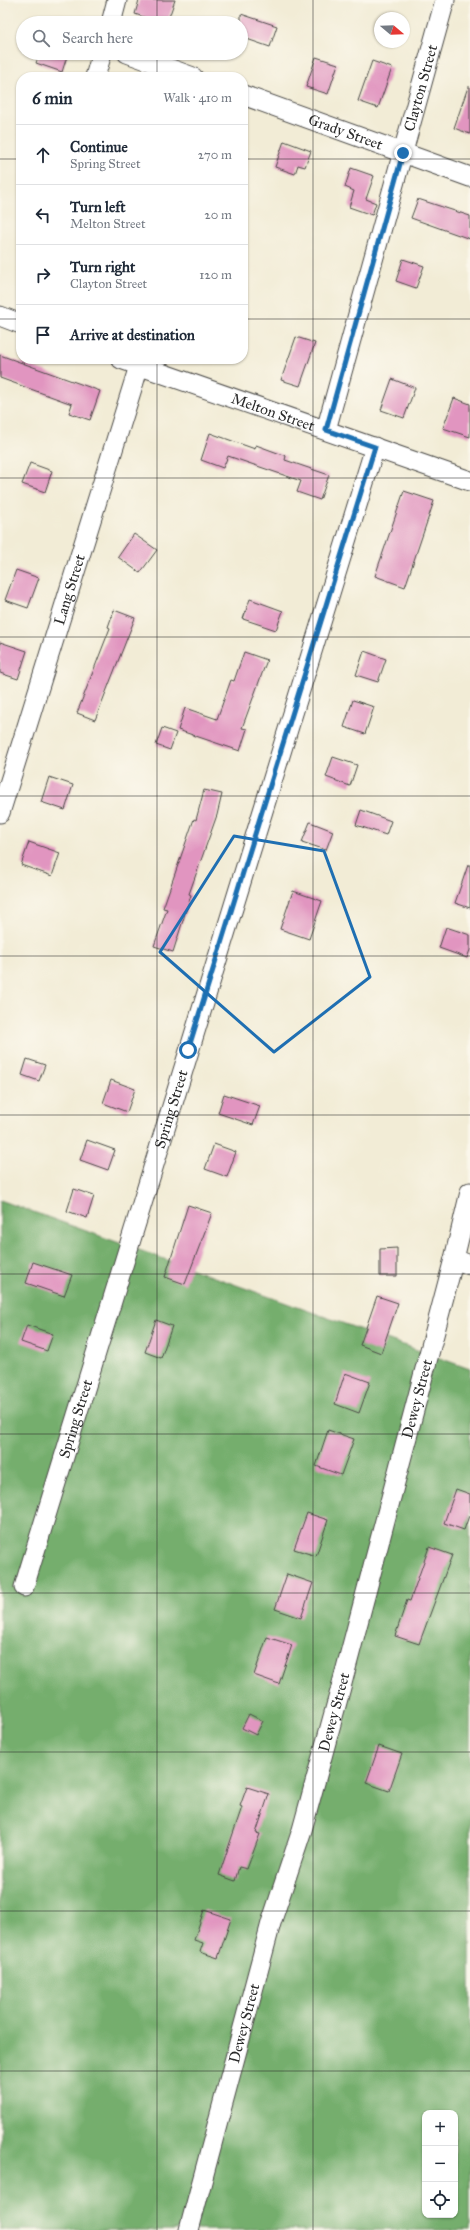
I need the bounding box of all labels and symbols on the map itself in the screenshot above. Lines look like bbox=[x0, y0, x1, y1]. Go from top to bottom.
north arrow bbox=[374, 12, 410, 48]
street label: Clayton Street bbox=[400, 42, 441, 133]
street label: Grady Street bbox=[306, 110, 386, 154]
route end bbox=[394, 144, 412, 162]
street label: Melton Street bbox=[229, 389, 318, 435]
street label: Lang Street bbox=[50, 551, 89, 627]
route start bbox=[179, 1041, 197, 1059]
street label: Spring Street bbox=[151, 1067, 192, 1151]
street label: Dewey Street bbox=[398, 1357, 436, 1441]
street label: Spring Street bbox=[55, 1377, 97, 1460]
street label: Dewey Street bbox=[315, 1670, 354, 1754]
street label: Dewey Street bbox=[225, 1981, 264, 2065]

